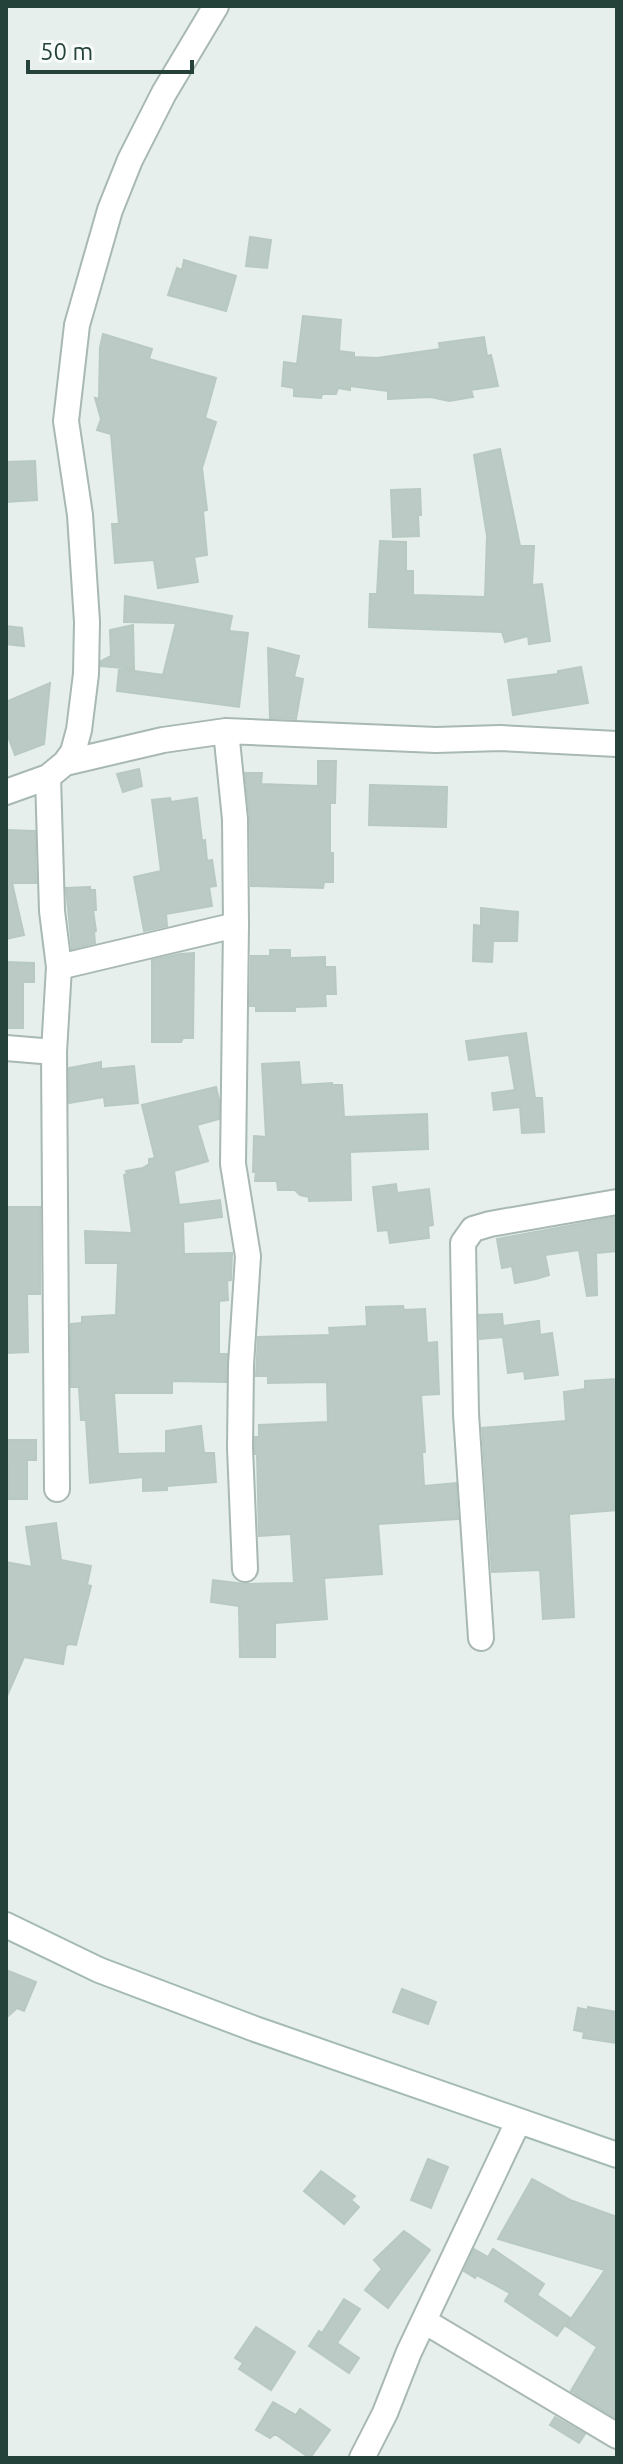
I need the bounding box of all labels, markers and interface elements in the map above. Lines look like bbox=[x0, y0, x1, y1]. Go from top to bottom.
scale bar bbox=[28, 24, 192, 74]
text: 50 m bbox=[40, 38, 93, 65]

